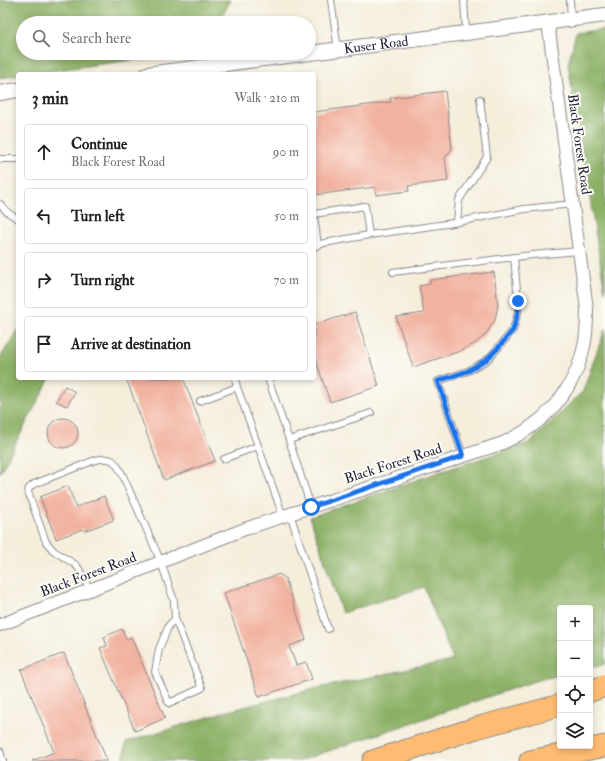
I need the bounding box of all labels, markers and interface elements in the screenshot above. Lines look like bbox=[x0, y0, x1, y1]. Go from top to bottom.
search box bbox=[16, 16, 316, 60]
icon: search bbox=[30, 27, 52, 49]
text: Search here bbox=[62, 29, 131, 48]
street label: Kuser Road bbox=[343, 32, 410, 58]
text: 3 min bbox=[32, 88, 69, 109]
text: Walk · 210 m bbox=[234, 90, 300, 106]
street label: Black Forest Road bbox=[564, 93, 595, 196]
text: Continue bbox=[71, 135, 127, 154]
icon: ahead bbox=[33, 141, 55, 163]
text: 90 m bbox=[273, 144, 299, 160]
text: Black Forest Road bbox=[71, 154, 165, 170]
icon: left bbox=[33, 205, 55, 227]
text: Turn left bbox=[71, 207, 125, 226]
text: 50 m bbox=[274, 208, 299, 224]
icon: right bbox=[33, 269, 55, 291]
text: Turn right bbox=[71, 271, 134, 290]
text: 70 m bbox=[274, 272, 299, 288]
route end bbox=[509, 292, 527, 310]
icon: arrive bbox=[33, 333, 55, 355]
text: Arrive at destination bbox=[71, 335, 191, 354]
street label: Black Forest Road bbox=[342, 440, 444, 487]
route start bbox=[302, 498, 320, 516]
street label: Black Forest Road bbox=[38, 548, 139, 601]
map controls bbox=[557, 605, 593, 749]
button: + bbox=[557, 605, 593, 641]
button: − bbox=[557, 641, 593, 677]
button: locate bbox=[557, 677, 593, 713]
button: layers bbox=[557, 713, 593, 749]

